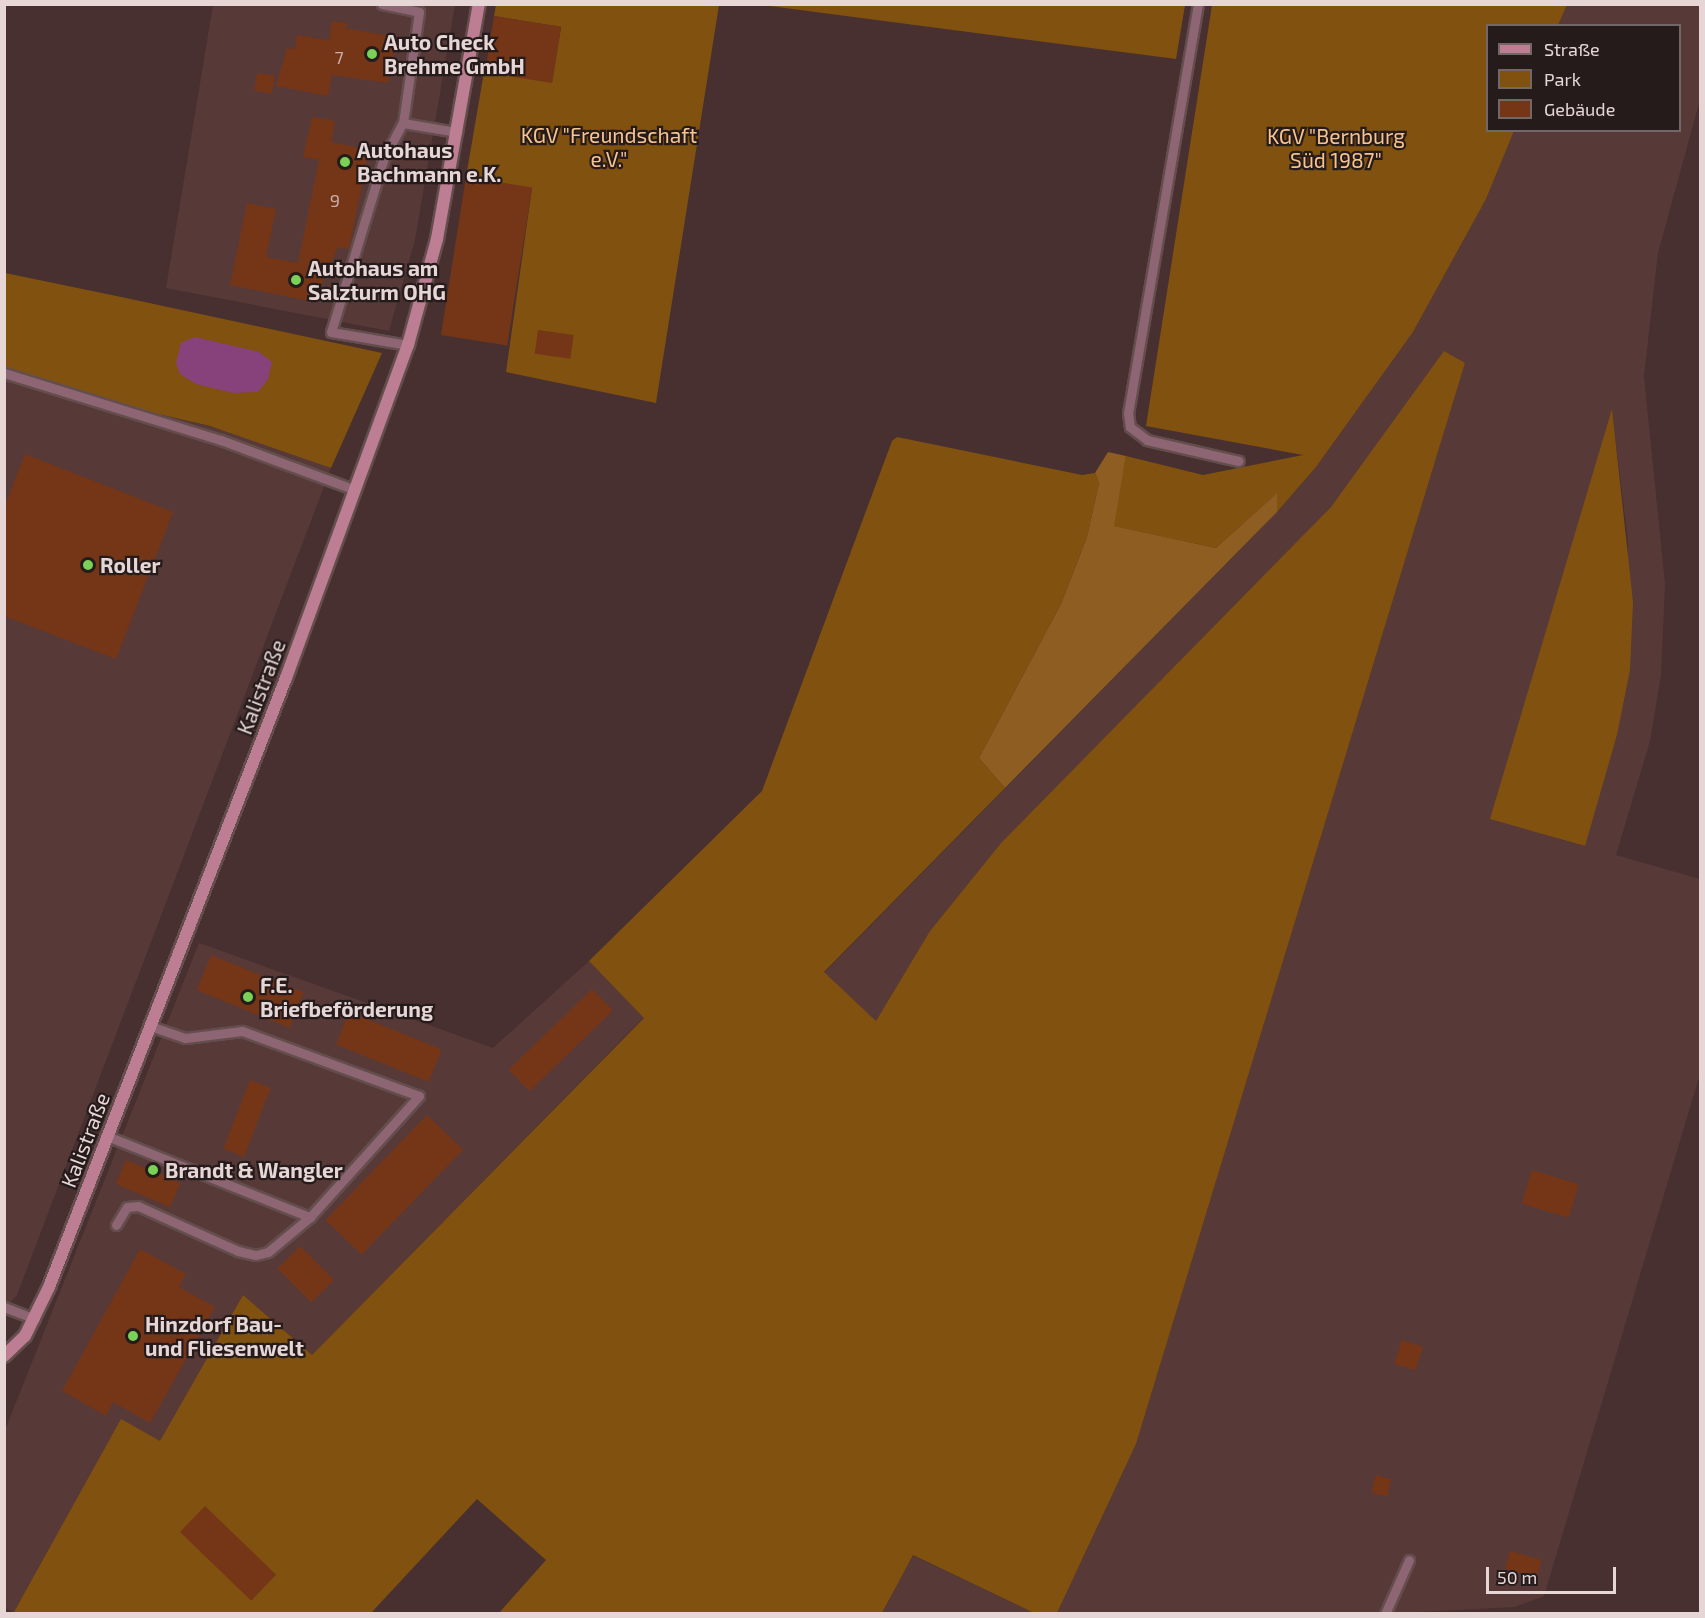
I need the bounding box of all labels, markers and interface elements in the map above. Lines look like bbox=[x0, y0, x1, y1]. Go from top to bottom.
legend bbox=[1486, 24, 1681, 132]
place label: Auto Check Brehme GmbH bbox=[384, 29, 525, 79]
text: Straße bbox=[1544, 38, 1600, 60]
house number: 7 bbox=[334, 46, 344, 68]
marker: Auto Check Brehme GmbH bbox=[365, 47, 379, 61]
text: Park bbox=[1544, 68, 1581, 90]
text: Gebäude bbox=[1544, 98, 1615, 120]
park label: KGV "Freundschaft e.V." bbox=[520, 122, 698, 172]
park label: KGV "Bernburg Süd 1987" bbox=[1267, 123, 1405, 173]
place label: Autohaus Bachmann e.K. bbox=[357, 137, 501, 187]
marker: Autohaus Bachmann e.K. bbox=[338, 155, 352, 169]
house number: 9 bbox=[330, 189, 340, 211]
place label: Autohaus am Salzturm OHG bbox=[308, 255, 446, 305]
marker: Autohaus am Salzturm OHG bbox=[289, 273, 303, 287]
place label: Roller bbox=[100, 552, 160, 578]
marker: Roller bbox=[81, 558, 95, 572]
street label: Kalistraße bbox=[231, 636, 291, 738]
place label: F.E. Briefbeförderung bbox=[260, 972, 433, 1022]
marker: F.E. Briefbeförderung bbox=[241, 990, 255, 1004]
street label: Kalistraße bbox=[55, 1089, 115, 1191]
place label: Brandt & Wangler bbox=[165, 1157, 343, 1183]
marker: Brandt & Wangler bbox=[146, 1163, 160, 1177]
place label: Hinzdorf Bau- und Fliesenwelt bbox=[145, 1311, 304, 1361]
marker: Hinzdorf Bau- und Fliesenwelt bbox=[126, 1329, 140, 1343]
scale bar bbox=[1489, 1555, 1620, 1593]
text: 50 m bbox=[1497, 1566, 1537, 1588]

